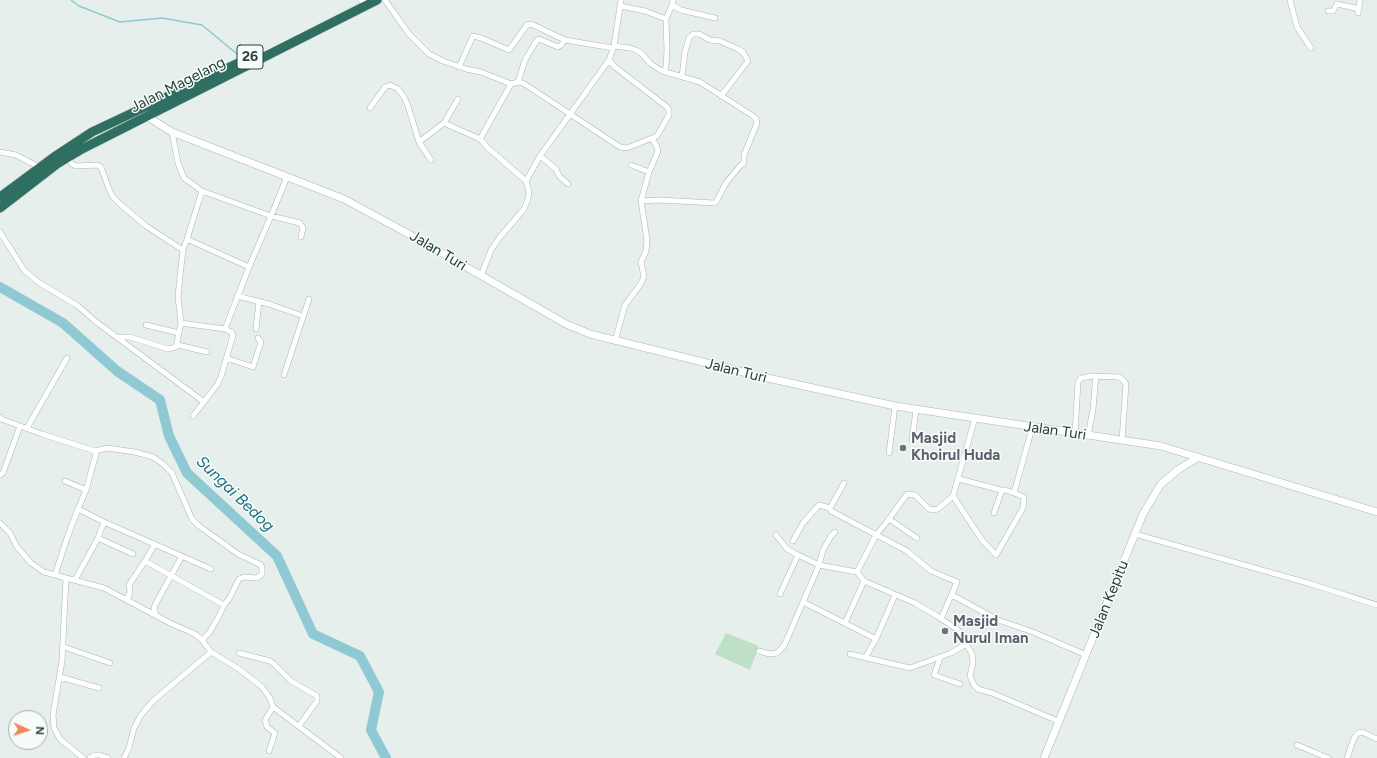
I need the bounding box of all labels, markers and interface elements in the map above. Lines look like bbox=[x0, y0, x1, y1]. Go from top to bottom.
road number: 26 bbox=[237, 45, 263, 69]
street label: Jalan Magelang bbox=[128, 53, 228, 117]
street label: Jalan Turi bbox=[406, 227, 470, 275]
street label: Jalan Turi bbox=[703, 355, 769, 387]
street label: Jalan Turi bbox=[1023, 418, 1087, 444]
place label: Masjid Khoirul Huda bbox=[911, 430, 1000, 465]
marker: Masjid Khoirul Huda bbox=[898, 443, 908, 453]
water label: Sungai Bedog bbox=[192, 452, 278, 536]
street label: Jalan Kepitu bbox=[1085, 558, 1133, 640]
place label: Masjid Nurul Iman bbox=[953, 613, 1029, 648]
marker: Masjid Nurul Iman bbox=[940, 626, 950, 636]
north arrow bbox=[8, 710, 48, 750]
text: N bbox=[33, 726, 46, 735]

